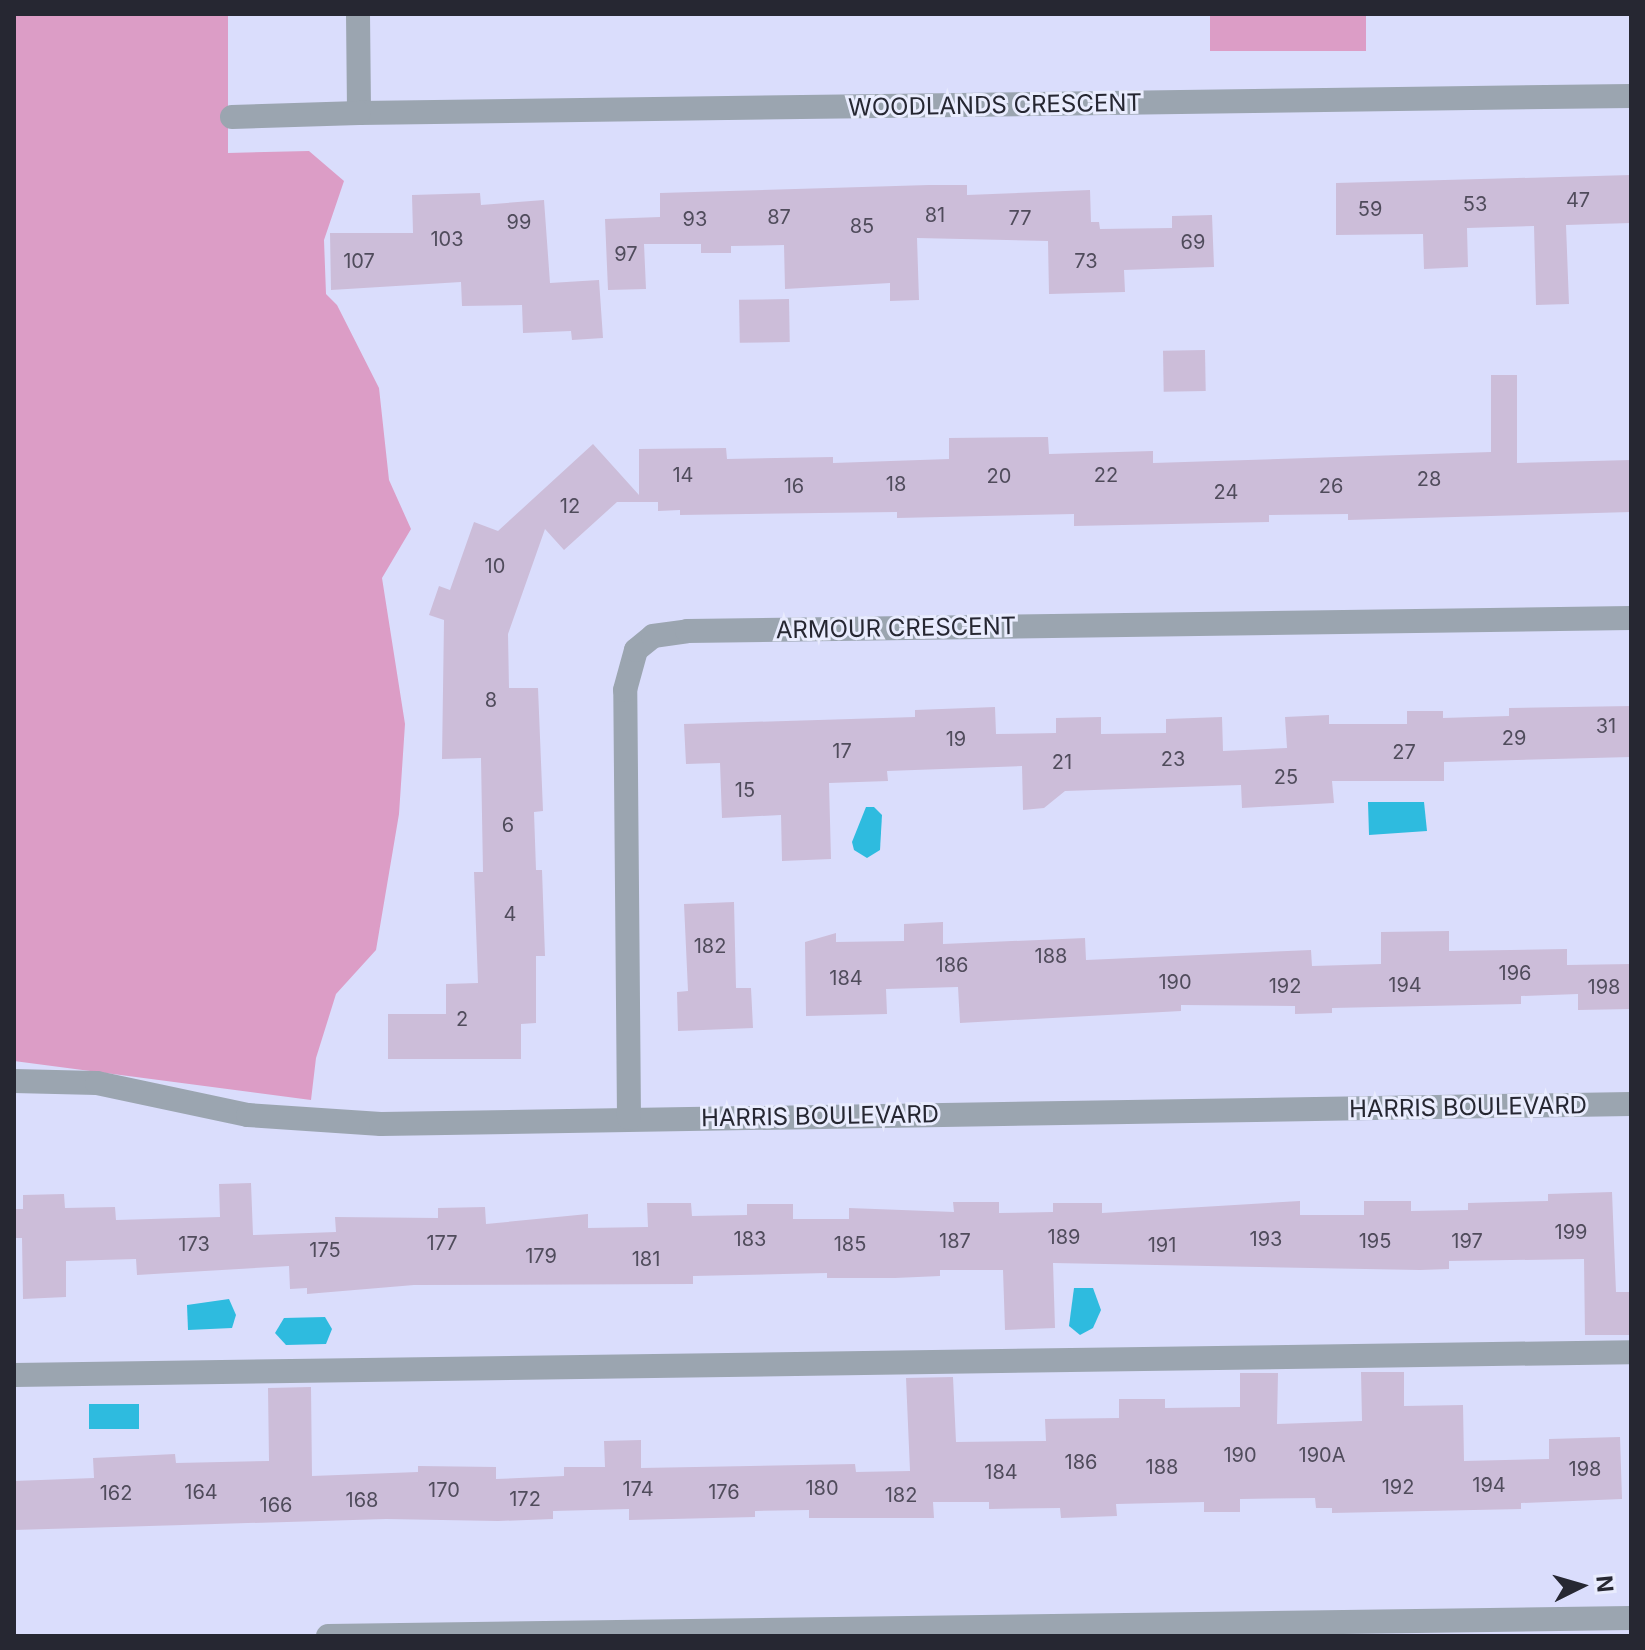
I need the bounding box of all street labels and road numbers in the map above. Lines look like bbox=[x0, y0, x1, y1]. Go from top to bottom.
street label: WOODLANDS CRESCENT bbox=[848, 88, 1142, 122]
street label: ARMOUR CRESCENT bbox=[776, 612, 1016, 644]
street label: HARRIS BOULEVARD bbox=[1349, 1091, 1587, 1123]
street label: HARRIS BOULEVARD bbox=[701, 1100, 939, 1132]

